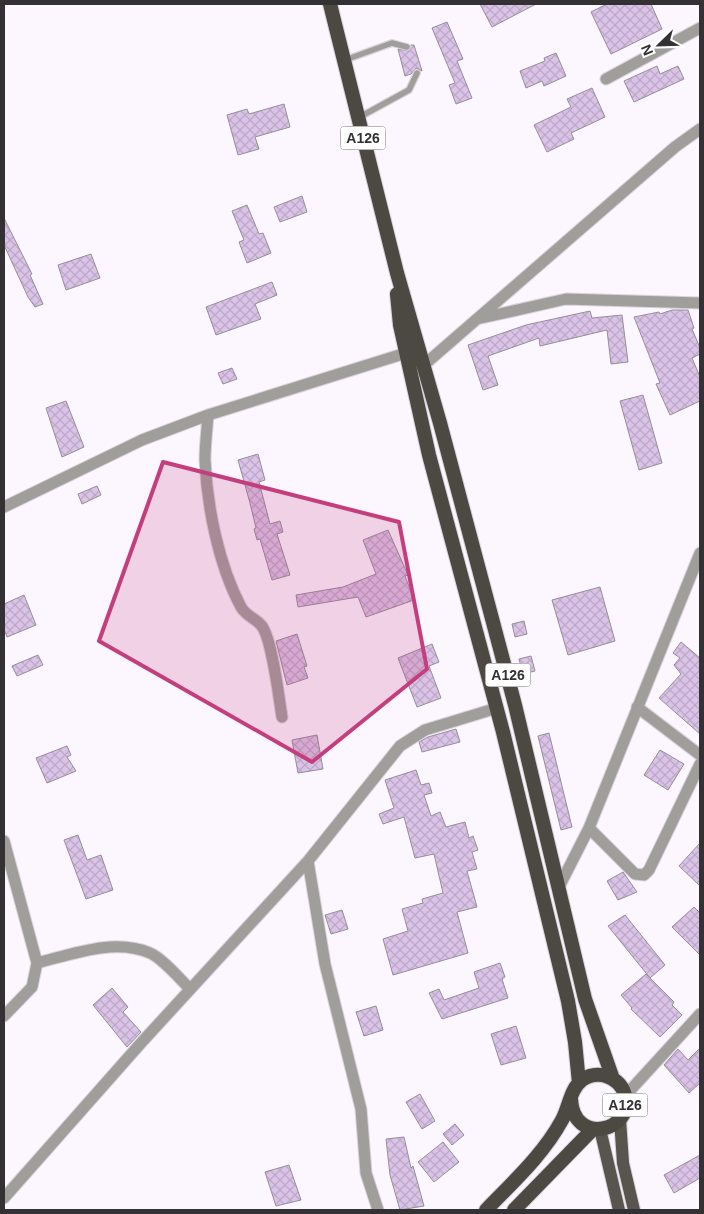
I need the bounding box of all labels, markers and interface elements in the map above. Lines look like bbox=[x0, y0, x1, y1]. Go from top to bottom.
north arrow bbox=[634, 20, 684, 70]
text: N bbox=[638, 42, 656, 58]
road number: A126 bbox=[340, 126, 386, 150]
road number: A126 bbox=[486, 664, 530, 686]
road number: A126 bbox=[602, 1094, 648, 1116]

